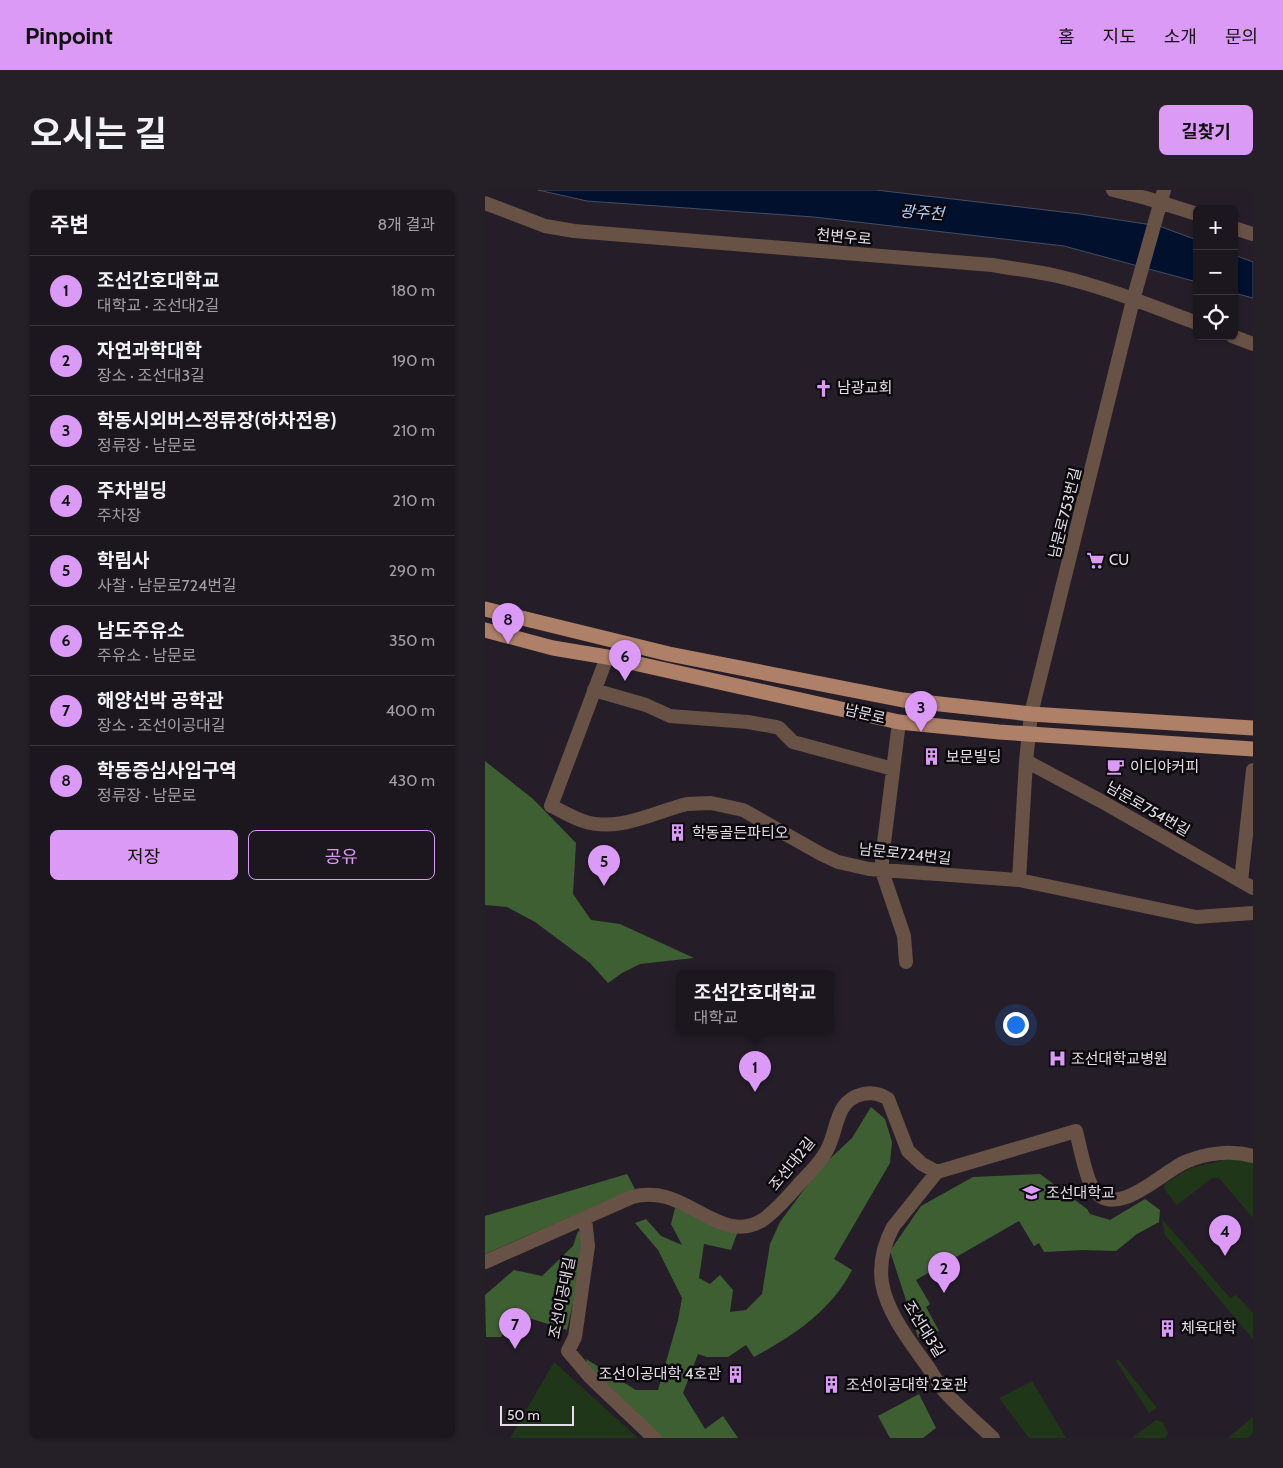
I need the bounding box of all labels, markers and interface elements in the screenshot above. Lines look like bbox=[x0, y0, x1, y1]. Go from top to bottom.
text: Pinpoint bbox=[25, 21, 113, 50]
text: 홈 bbox=[1058, 26, 1075, 48]
text: 지도 bbox=[1103, 26, 1136, 48]
text: 소개 bbox=[1164, 26, 1197, 48]
text: 문의 bbox=[1225, 26, 1258, 48]
button: 길찾기 bbox=[1159, 105, 1253, 155]
text: 오시는 길 bbox=[30, 112, 167, 155]
water label: 광주천 bbox=[899, 201, 947, 224]
map controls bbox=[1193, 205, 1238, 340]
button: + bbox=[1193, 205, 1238, 250]
text: 주변 bbox=[50, 212, 89, 237]
text: 8개 결과 bbox=[378, 215, 435, 234]
street label: 천변우로 bbox=[816, 226, 872, 248]
button: − bbox=[1193, 250, 1238, 295]
text: 조선간호대학교 bbox=[97, 269, 219, 292]
text: 1 bbox=[63, 281, 69, 300]
text: 180 m bbox=[391, 281, 435, 300]
button: locate bbox=[1193, 295, 1238, 340]
text: 대학교 · 조선대2길 bbox=[97, 296, 219, 315]
text: 자연과학대학 bbox=[97, 339, 202, 362]
text: 2 bbox=[62, 351, 70, 370]
text: 190 m bbox=[392, 351, 435, 370]
text: 장소 · 조선대3길 bbox=[97, 366, 205, 385]
church icon: 남광교회 bbox=[813, 378, 833, 398]
place label: 남광교회 bbox=[837, 379, 892, 397]
text: 학동시외버스정류장(하차전용) bbox=[97, 409, 337, 432]
text: 3 bbox=[62, 421, 70, 440]
text: 210 m bbox=[393, 421, 435, 440]
text: 정류장 · 남문로 bbox=[97, 436, 196, 455]
street label: 남문로753번길 bbox=[1045, 466, 1085, 560]
text: 주차빌딩 bbox=[97, 479, 167, 502]
text: 4 bbox=[61, 491, 71, 510]
text: 210 m bbox=[393, 491, 435, 510]
text: 주차장 bbox=[97, 506, 141, 525]
text: 학림사 bbox=[97, 549, 149, 572]
supermarket icon: CU bbox=[1085, 550, 1105, 570]
place label: CU bbox=[1109, 551, 1129, 569]
text: 5 bbox=[62, 561, 70, 580]
text: 290 m bbox=[389, 561, 435, 580]
text: 사찰 · 남문로724번길 bbox=[97, 576, 237, 595]
pin: 8 bbox=[492, 603, 524, 644]
text: 남도주유소 bbox=[97, 619, 184, 642]
text: 6 bbox=[62, 631, 71, 650]
text: 350 m bbox=[389, 631, 435, 650]
pin: 6 bbox=[609, 640, 641, 681]
text: 주유소 · 남문로 bbox=[97, 646, 196, 665]
text: 해양선박 공학관 bbox=[97, 689, 224, 712]
pin: 3 bbox=[905, 691, 937, 732]
text: 7 bbox=[62, 701, 70, 720]
text: 400 m bbox=[386, 701, 435, 720]
street label: 남문로 bbox=[843, 701, 887, 727]
text: 장소 · 조선이공대길 bbox=[97, 716, 226, 735]
building icon: 보문빌딩 bbox=[922, 747, 942, 767]
place label: 보문빌딩 bbox=[946, 748, 1001, 766]
cafe icon: 이디야커피 bbox=[1106, 757, 1126, 777]
place label: 이디야커피 bbox=[1130, 758, 1199, 776]
text: 학동증심사입구역 bbox=[97, 759, 237, 782]
text: 8 bbox=[61, 771, 71, 790]
text: 430 m bbox=[388, 771, 435, 790]
street label: 남문로754번길 bbox=[1103, 778, 1193, 840]
text: 정류장 · 남문로 bbox=[97, 786, 196, 805]
building icon: 학동골든파티오 bbox=[668, 823, 688, 843]
place label: 학동골든파티오 bbox=[692, 824, 789, 842]
button: 저장 bbox=[50, 830, 238, 880]
button: 공유 bbox=[248, 830, 435, 880]
street label: 남문로724번길 bbox=[858, 840, 952, 868]
pin: 5 bbox=[588, 845, 620, 886]
popup bbox=[676, 970, 834, 1035]
text: 조선간호대학교 bbox=[694, 981, 816, 1004]
text: 대학교 bbox=[694, 1008, 738, 1027]
your location bbox=[1003, 1012, 1029, 1038]
hospital icon: 조선대학교병원 bbox=[1047, 1049, 1067, 1069]
place label: 조선대학교병원 bbox=[1071, 1050, 1168, 1068]
pin: 1 bbox=[739, 1051, 771, 1092]
street label: 조선대2길 bbox=[765, 1134, 819, 1194]
school or university icon: 조선대학교 bbox=[1022, 1183, 1042, 1203]
place label: 조선대학교 bbox=[1046, 1184, 1115, 1202]
pin: 4 bbox=[1209, 1215, 1241, 1256]
pin: 2 bbox=[928, 1252, 960, 1293]
street label: 조선이공대길 bbox=[545, 1256, 579, 1340]
street label: 조선대3길 bbox=[900, 1297, 948, 1361]
pin: 7 bbox=[499, 1308, 531, 1349]
building icon: 체육대학 bbox=[1157, 1318, 1177, 1338]
place label: 체육대학 bbox=[1181, 1319, 1236, 1337]
building icon: 조선이공대학 4호관 bbox=[725, 1364, 745, 1384]
place label: 조선이공대학 4호관 bbox=[599, 1365, 721, 1383]
building icon: 조선이공대학 2호관 bbox=[822, 1375, 842, 1395]
place label: 조선이공대학 2호관 bbox=[846, 1376, 968, 1394]
scale bar bbox=[500, 1403, 574, 1426]
text: 50 m bbox=[507, 1406, 540, 1424]

